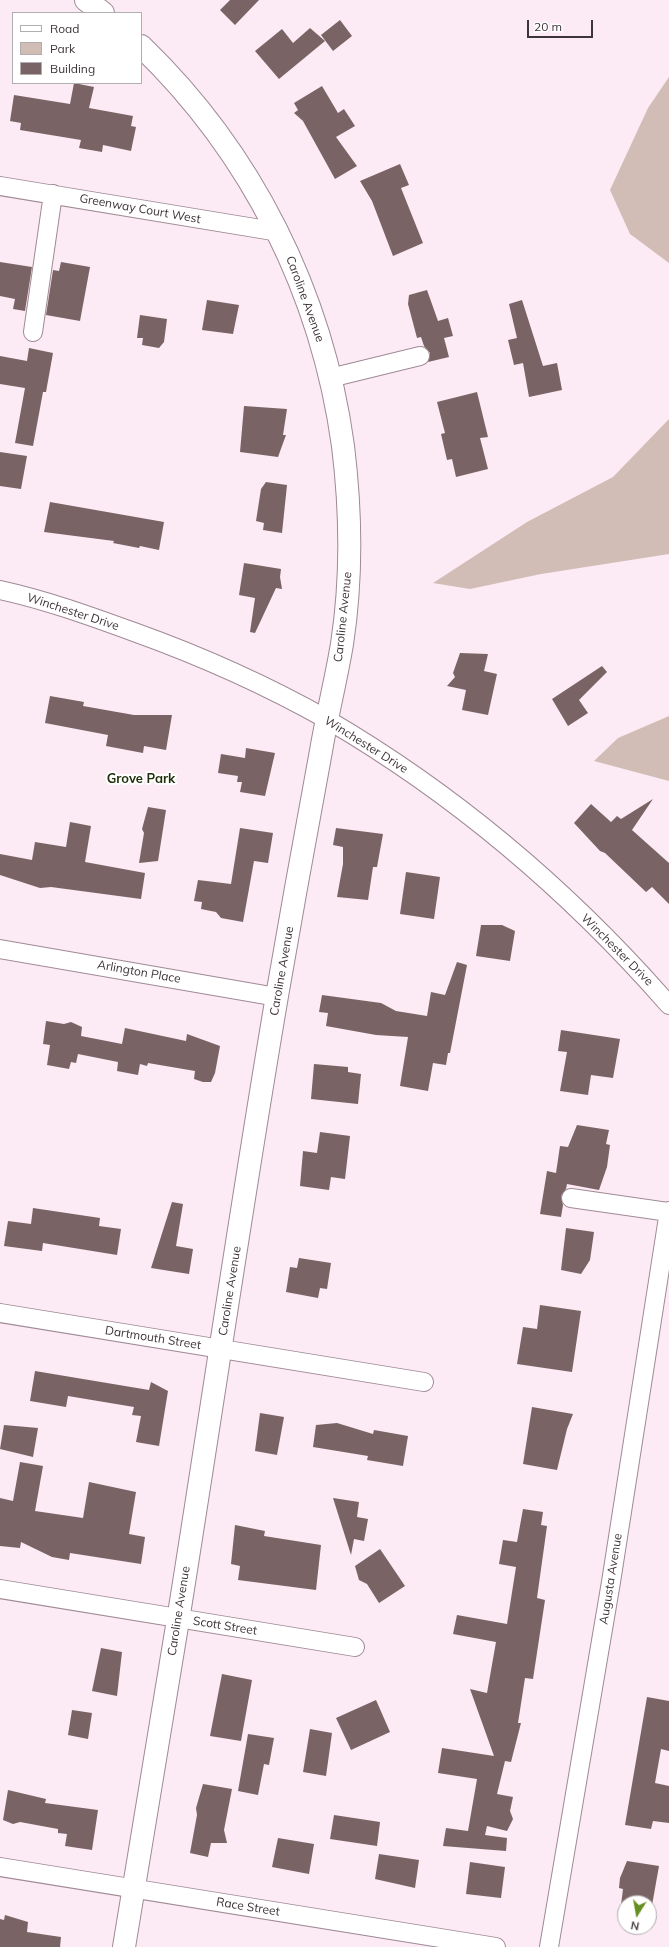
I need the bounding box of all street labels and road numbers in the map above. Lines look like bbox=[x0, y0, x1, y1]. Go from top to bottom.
street label: Greenway Court West bbox=[78, 191, 202, 227]
street label: Caroline Avenue bbox=[283, 254, 327, 344]
street label: Caroline Avenue bbox=[331, 571, 355, 663]
street label: Winchester Drive bbox=[25, 590, 121, 634]
street label: Winchester Drive bbox=[322, 714, 410, 776]
street label: Winchester Drive bbox=[578, 911, 656, 989]
street label: Caroline Avenue bbox=[267, 925, 297, 1017]
street label: Arlington Place bbox=[96, 958, 182, 986]
street label: Caroline Avenue bbox=[216, 1245, 244, 1337]
street label: Dartmouth Street bbox=[104, 1323, 202, 1353]
street label: Augusta Avenue bbox=[597, 1532, 625, 1626]
street label: Caroline Avenue bbox=[165, 1565, 193, 1657]
street label: Scott Street bbox=[192, 1614, 258, 1638]
street label: Race Street bbox=[215, 1895, 281, 1919]

